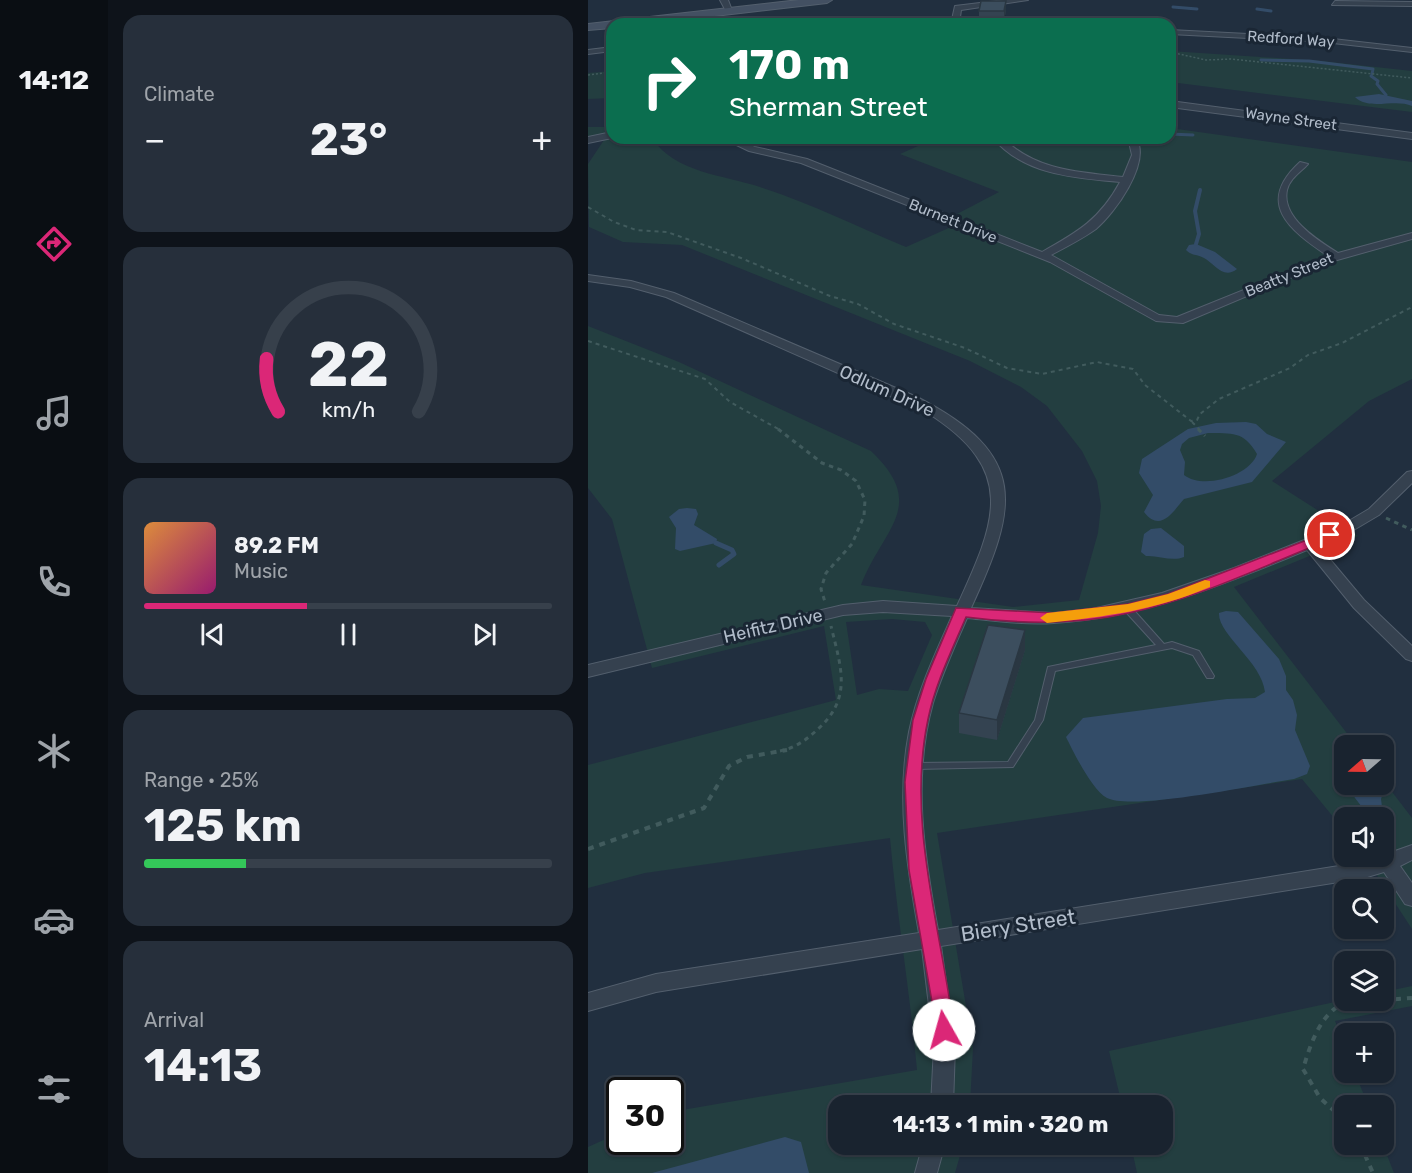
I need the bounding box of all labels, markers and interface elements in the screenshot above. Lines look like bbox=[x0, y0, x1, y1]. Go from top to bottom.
street label: Redford Way bbox=[1247, 27, 1335, 51]
text: 170 m bbox=[729, 40, 850, 90]
icon: right bbox=[630, 42, 708, 120]
text: 14:12 bbox=[19, 64, 89, 96]
text: Climate bbox=[144, 82, 215, 106]
text: Sherman Street bbox=[729, 91, 928, 123]
street label: Wayne Street bbox=[1244, 104, 1338, 134]
text: 23° bbox=[310, 113, 387, 166]
text: − bbox=[144, 120, 165, 159]
text: + bbox=[531, 120, 552, 159]
street label: Burnett Drive bbox=[906, 195, 1000, 247]
icon: directions bbox=[33, 223, 75, 265]
street label: Beatty Street bbox=[1242, 249, 1336, 301]
text: 22 bbox=[307, 328, 389, 402]
street label: Odlum Drive bbox=[836, 360, 938, 422]
icon: music bbox=[33, 392, 75, 434]
text: km/h bbox=[321, 397, 375, 422]
pin bbox=[1304, 509, 1355, 560]
icon: arrive bbox=[1313, 518, 1346, 551]
text: 89.2 FM bbox=[234, 532, 319, 559]
text: Music bbox=[234, 559, 288, 583]
icon: phone bbox=[33, 561, 75, 603]
street label: Heifitz Drive bbox=[721, 604, 825, 648]
icon: previous bbox=[196, 618, 229, 651]
icon: pause bbox=[332, 618, 365, 651]
icon: next bbox=[468, 618, 501, 651]
icon: climate bbox=[33, 730, 75, 772]
north arrow bbox=[1334, 735, 1394, 795]
map controls bbox=[1334, 735, 1394, 1155]
text: Range · 25% bbox=[144, 768, 259, 792]
text: 125 km bbox=[144, 799, 302, 852]
button: sound bbox=[1334, 807, 1394, 867]
button: search bbox=[1334, 879, 1394, 939]
icon: car bbox=[33, 899, 75, 941]
street label: Biery Street bbox=[959, 904, 1077, 946]
button: layers bbox=[1334, 951, 1394, 1011]
position arrow bbox=[912, 998, 976, 1062]
text: Arrival bbox=[144, 1008, 204, 1032]
button: + bbox=[1334, 1023, 1394, 1083]
text: 14:13 bbox=[144, 1039, 262, 1092]
icon: filters bbox=[33, 1068, 75, 1110]
speed limit sign: 30 bbox=[606, 1077, 684, 1155]
button: − bbox=[1334, 1095, 1394, 1155]
text: 14:13 · 1 min · 320 m bbox=[893, 1111, 1108, 1138]

